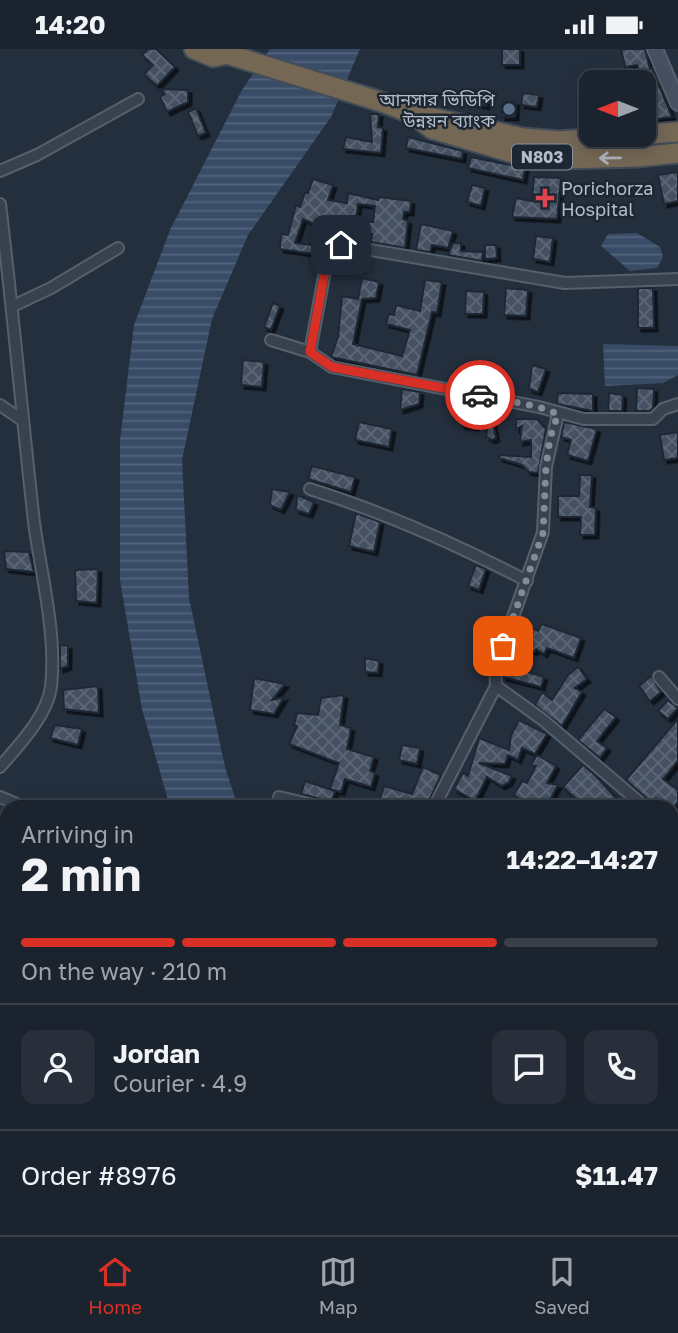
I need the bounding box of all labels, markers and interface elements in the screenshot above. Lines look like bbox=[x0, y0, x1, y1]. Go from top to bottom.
text: 14:20 bbox=[35, 9, 106, 40]
north arrow bbox=[579, 70, 656, 147]
map controls bbox=[579, 70, 656, 147]
place label: আনসার ভিডিপি উন্নয়ন ব্যাংক bbox=[378, 88, 496, 131]
marker: আনসার ভিডিপি উন্নয়ন ব্যাংক bbox=[501, 101, 517, 117]
road number: N803 bbox=[512, 145, 572, 169]
one-way arrow bbox=[599, 151, 622, 165]
place label: Porichorza Hospital bbox=[561, 177, 653, 220]
marker: Porichorza Hospital bbox=[535, 188, 555, 208]
pin bbox=[311, 215, 371, 275]
icon: home bbox=[322, 226, 360, 264]
courier bbox=[445, 360, 515, 430]
icon: car bbox=[461, 376, 499, 414]
pin bbox=[473, 616, 533, 676]
icon: bag bbox=[484, 627, 522, 665]
text: Arriving in bbox=[21, 820, 134, 848]
text: 14:22–14:27 bbox=[507, 844, 658, 875]
text: 2 min bbox=[21, 846, 141, 901]
text: On the way · 210 m bbox=[21, 957, 227, 985]
button: person bbox=[21, 1030, 95, 1104]
button: chat bbox=[492, 1030, 566, 1104]
button: phone bbox=[584, 1030, 658, 1104]
text: Jordan bbox=[113, 1038, 200, 1069]
text: Courier · 4.9 bbox=[113, 1069, 247, 1097]
text: Order #8976 bbox=[21, 1160, 177, 1191]
text: $11.47 bbox=[575, 1160, 658, 1191]
tab: Home bbox=[88, 1253, 142, 1318]
tab: Map bbox=[319, 1253, 357, 1318]
tab: Saved bbox=[534, 1253, 590, 1318]

